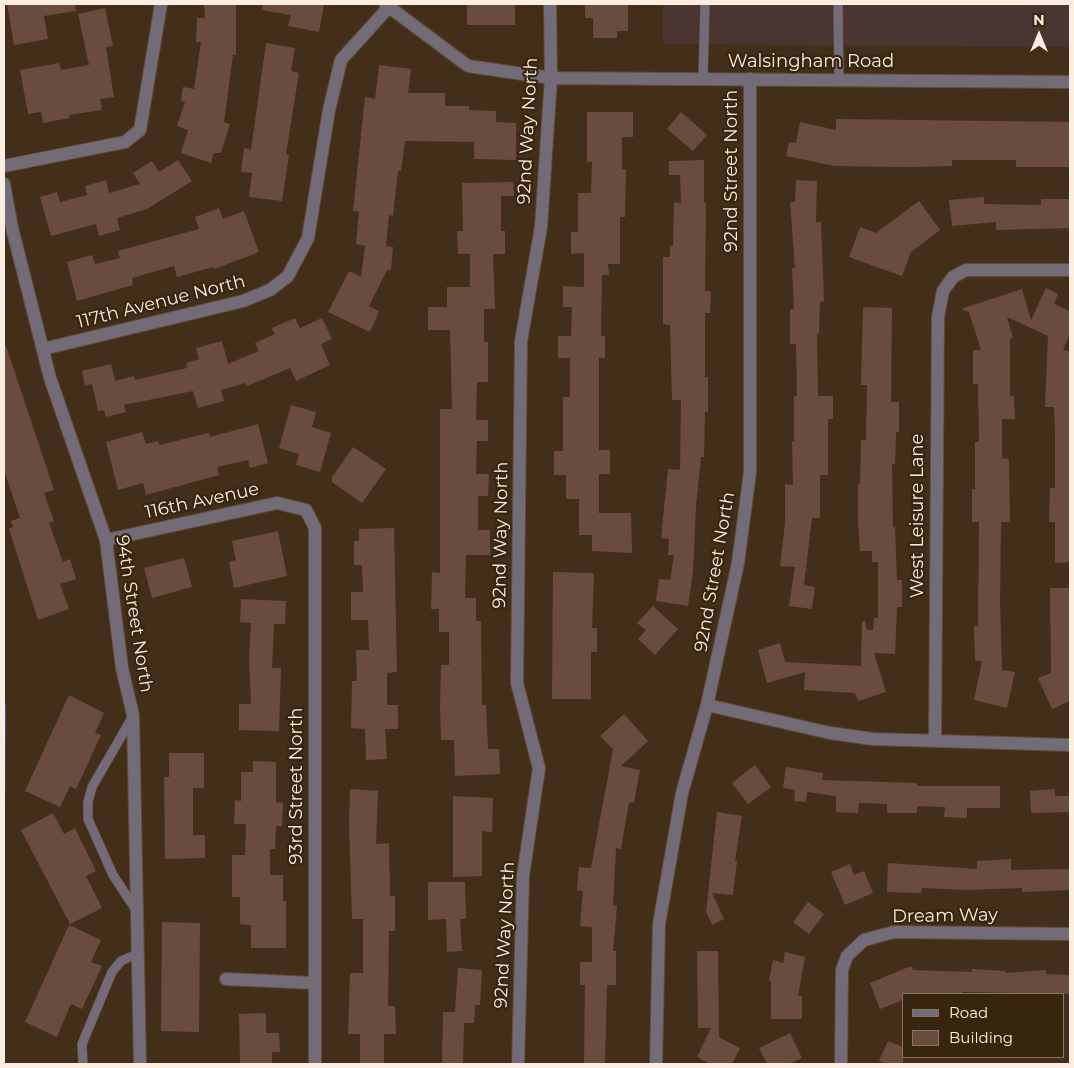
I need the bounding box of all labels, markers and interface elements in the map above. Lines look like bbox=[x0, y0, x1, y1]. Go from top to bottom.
north arrow bbox=[1014, 10, 1064, 60]
text: N bbox=[1033, 11, 1045, 29]
street label: Walsingham Road bbox=[728, 51, 894, 73]
street label: 92nd Way North bbox=[513, 57, 543, 205]
street label: 92nd Street North bbox=[721, 90, 743, 252]
street label: 117th Avenue North bbox=[74, 271, 248, 333]
street label: West Leisure Lane bbox=[907, 434, 929, 598]
street label: 92nd Way North bbox=[489, 461, 513, 609]
street label: 116th Avenue bbox=[143, 478, 261, 524]
street label: 92nd Street North bbox=[690, 490, 740, 654]
street label: 94th Street North bbox=[111, 534, 157, 694]
street label: 93rd Street North bbox=[286, 708, 308, 864]
street label: 92nd Way North bbox=[490, 861, 520, 1009]
street label: Dream Way bbox=[892, 904, 998, 928]
legend bbox=[902, 993, 1064, 1058]
text: Road bbox=[949, 1003, 988, 1022]
text: Building bbox=[949, 1028, 1013, 1047]

